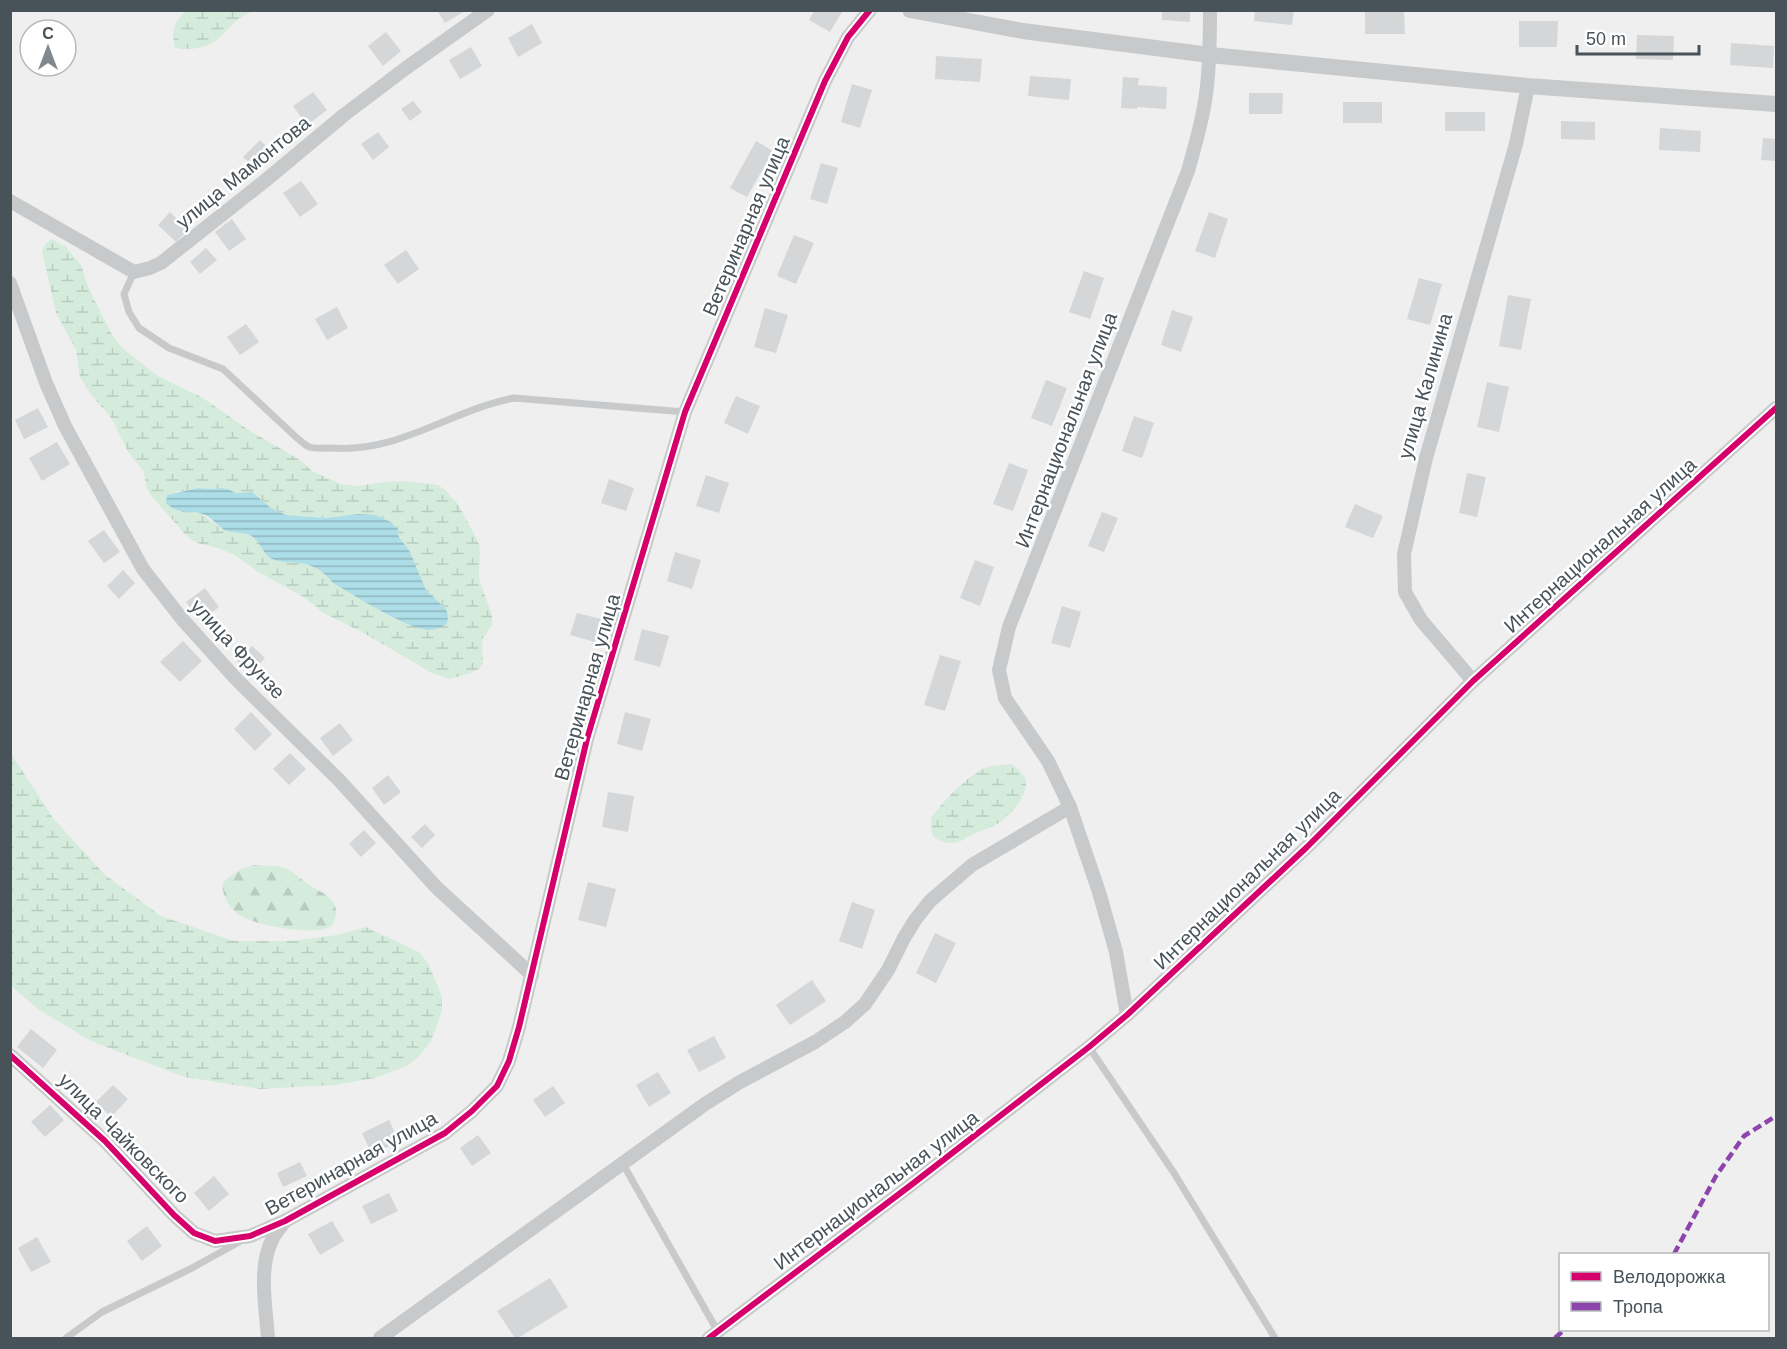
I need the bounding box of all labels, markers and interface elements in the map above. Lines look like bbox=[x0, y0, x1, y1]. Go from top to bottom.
north arrow bbox=[18, 18, 78, 78]
scale bar bbox=[1577, 18, 1698, 56]
text: С bbox=[42, 25, 54, 42]
text: 50 m bbox=[1586, 29, 1626, 49]
street label: улица Мамонтова bbox=[172, 111, 315, 233]
street label: Ветеринарная улица bbox=[698, 132, 794, 319]
street label: Интернациональная улица bbox=[1011, 308, 1121, 551]
street label: улица Калинина bbox=[1394, 310, 1457, 461]
street label: Интернациональная улица bbox=[1500, 452, 1701, 637]
street label: Ветеринарная улица bbox=[550, 590, 624, 783]
street label: улица Фрунзе bbox=[186, 595, 290, 703]
street label: Интернациональная улица bbox=[1149, 784, 1345, 974]
street label: улица Чайковского bbox=[54, 1068, 194, 1208]
street label: Интернациональная улица bbox=[769, 1105, 983, 1274]
street label: Ветеринарная улица bbox=[261, 1106, 441, 1219]
legend bbox=[1559, 1253, 1769, 1331]
text: Велодорожка bbox=[1613, 1267, 1726, 1287]
text: Тропа bbox=[1613, 1297, 1664, 1317]

